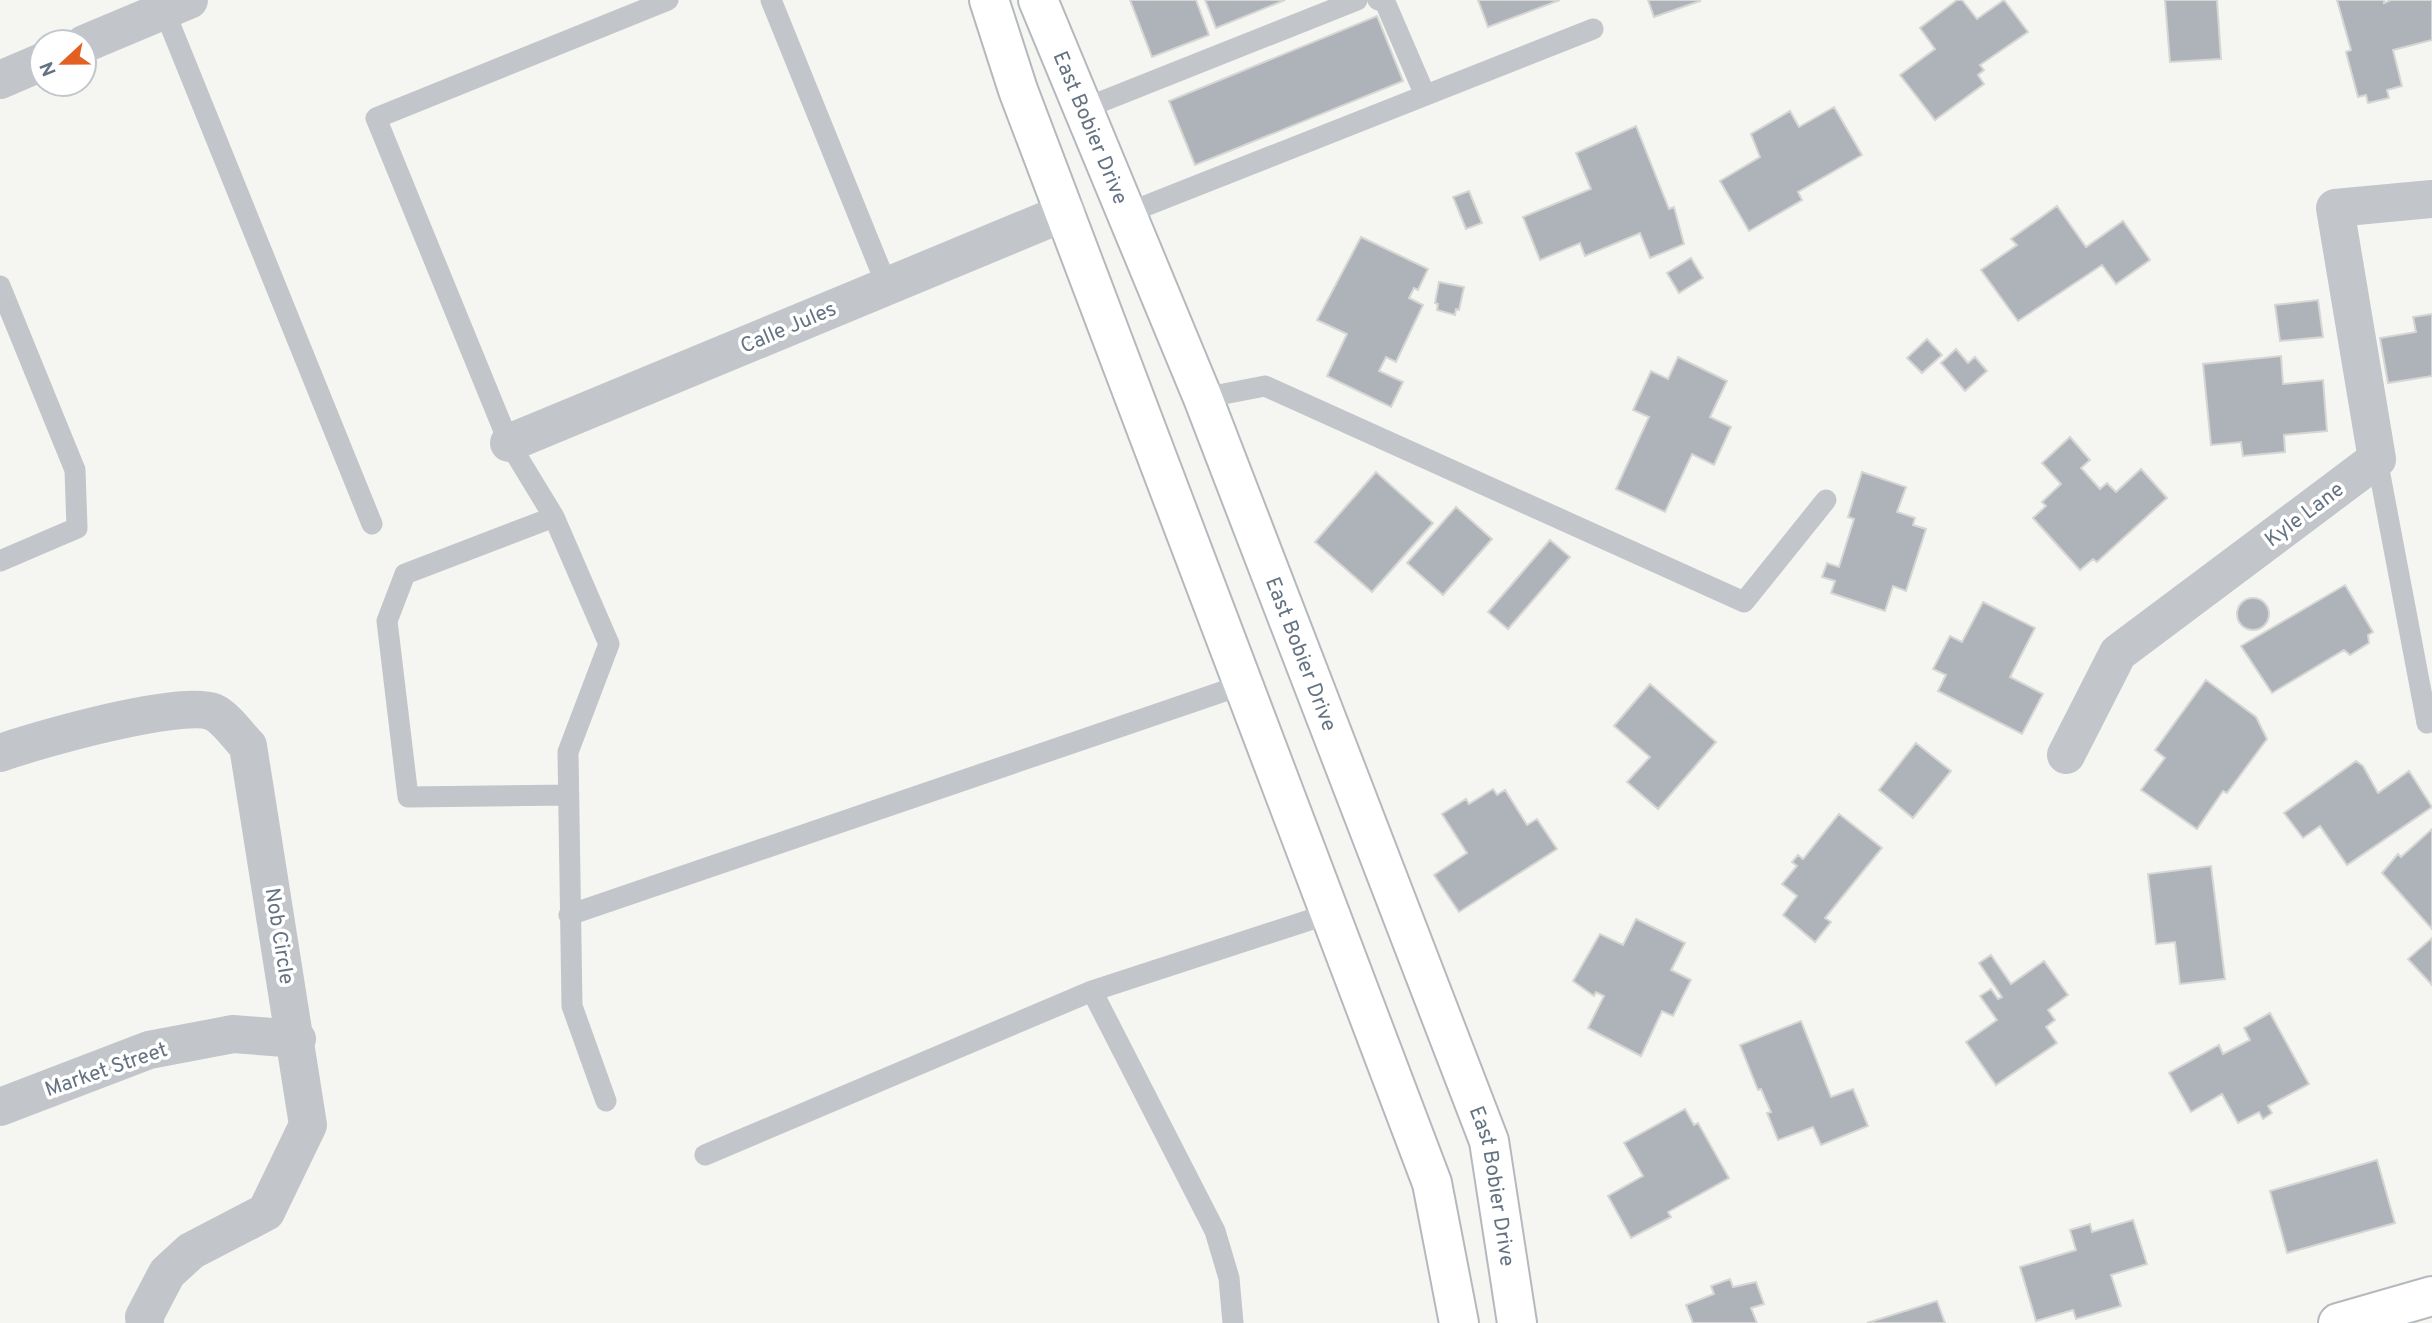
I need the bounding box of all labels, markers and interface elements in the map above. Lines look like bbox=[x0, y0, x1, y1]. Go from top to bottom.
north arrow bbox=[28, 28, 98, 98]
street label: East Bobier Drive bbox=[1046, 47, 1133, 209]
text: N bbox=[35, 58, 63, 79]
street label: Calle Jules bbox=[737, 296, 841, 361]
street label: Kyle Lane bbox=[2260, 477, 2350, 554]
street label: East Bobier Drive bbox=[1258, 573, 1342, 735]
street label: Nob Circle bbox=[258, 886, 299, 986]
street label: Market Street bbox=[42, 1037, 171, 1104]
street label: East Bobier Drive bbox=[1462, 1102, 1520, 1268]

